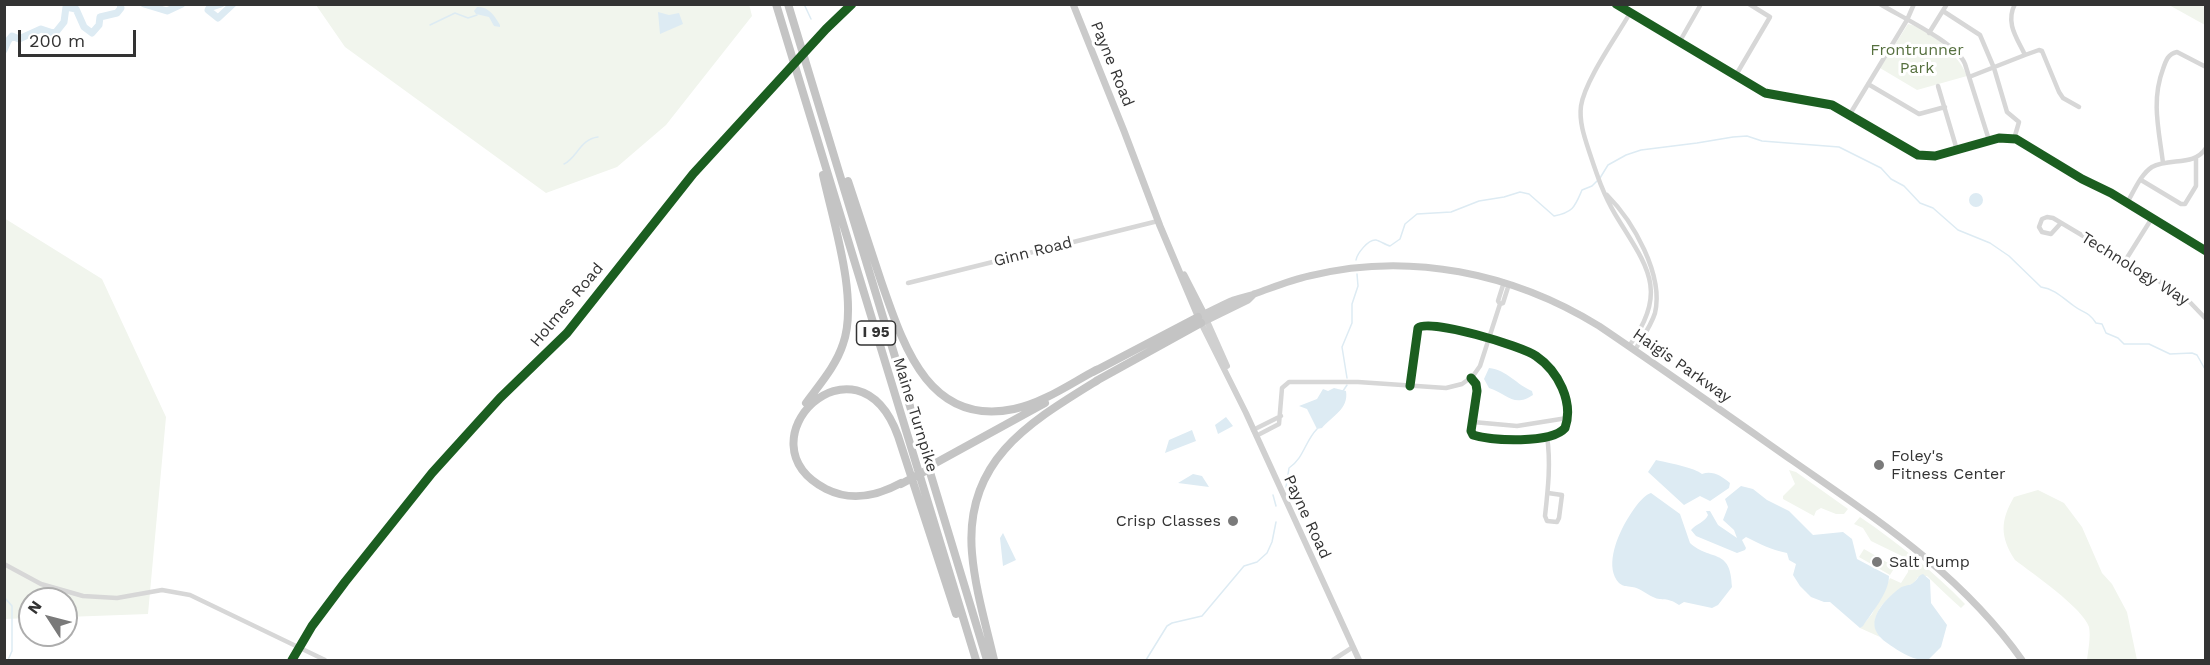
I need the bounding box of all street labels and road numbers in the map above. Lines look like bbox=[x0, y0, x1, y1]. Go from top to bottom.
street label: Payne Road bbox=[1086, 19, 1138, 109]
street label: Technology Way bbox=[2077, 228, 2193, 310]
street label: Ginn Road bbox=[992, 233, 1074, 271]
street label: Holmes Road bbox=[526, 259, 608, 351]
road number: I 95 bbox=[856, 321, 896, 345]
street label: Haigis Parkway bbox=[1629, 325, 1735, 407]
street label: Maine Turnpike bbox=[888, 355, 942, 475]
street label: Payne Road bbox=[1279, 472, 1335, 562]

